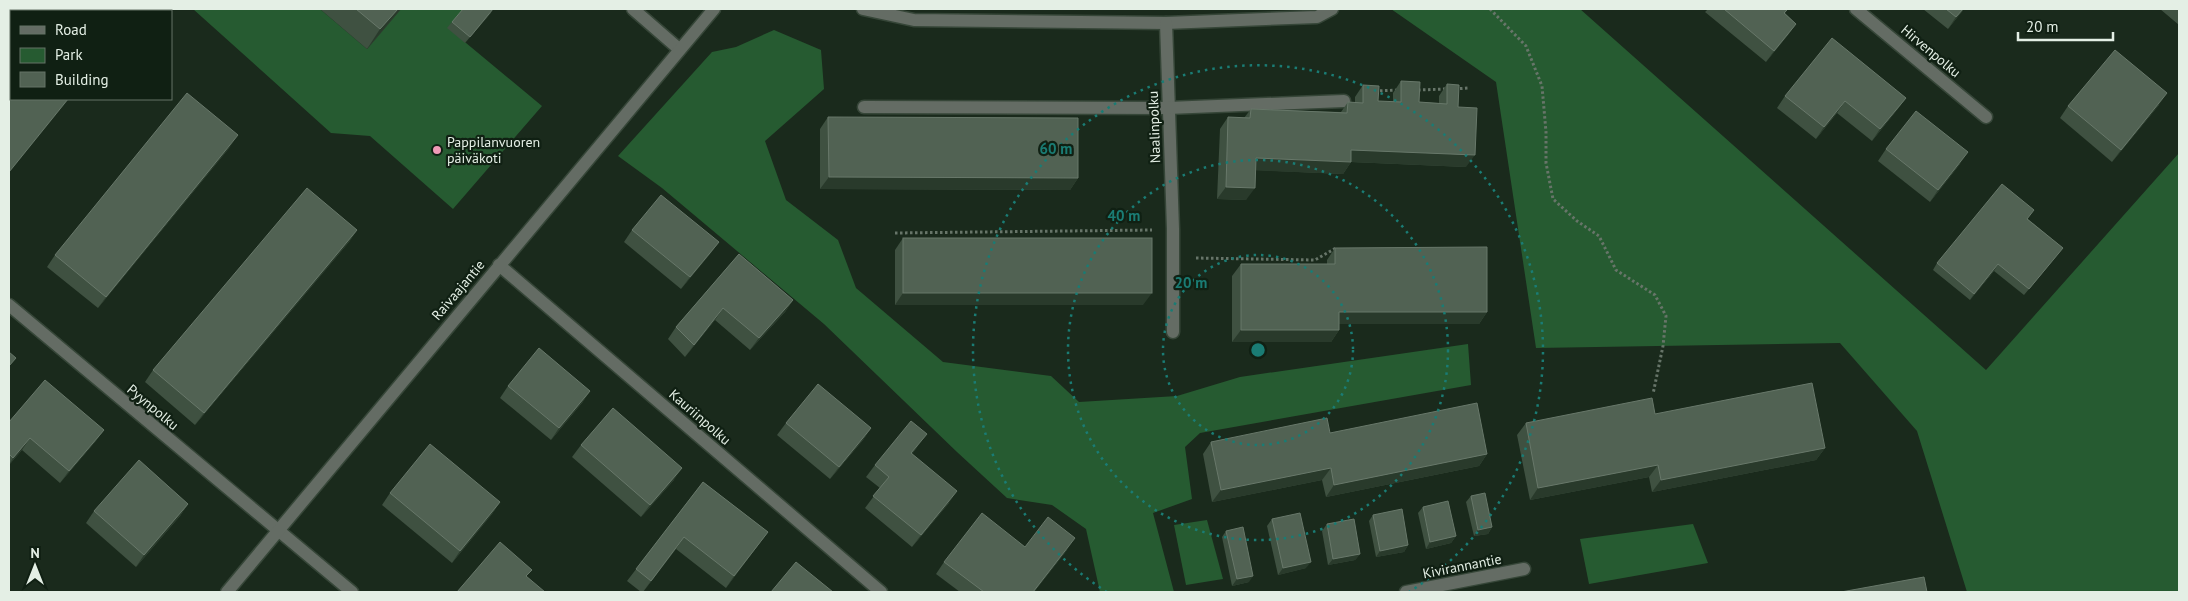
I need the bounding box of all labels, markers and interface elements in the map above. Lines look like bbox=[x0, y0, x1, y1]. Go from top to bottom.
legend bbox=[10, 10, 172, 100]
scale bar bbox=[2018, 10, 2113, 42]
text: 20 m bbox=[2026, 17, 2059, 36]
text: Road bbox=[55, 20, 87, 39]
street label: Hirvenpolku bbox=[1897, 21, 1965, 81]
text: Park bbox=[55, 45, 83, 64]
text: Building bbox=[55, 70, 109, 89]
street label: Naalinpolku bbox=[1144, 91, 1164, 163]
place label: Pappilanvuoren päiväkoti bbox=[447, 133, 540, 167]
text: 60 m bbox=[1040, 139, 1072, 158]
marker: Pappilanvuoren päiväkoti bbox=[431, 144, 443, 156]
text: 40 m bbox=[1108, 206, 1140, 225]
street label: Raivaajantie bbox=[427, 256, 489, 324]
text: 20 m bbox=[1175, 273, 1207, 292]
centre of rings bbox=[1249, 341, 1267, 359]
street label: Pyynpolku bbox=[123, 380, 183, 434]
street label: Kauriinpolku bbox=[665, 385, 735, 449]
north arrow bbox=[10, 541, 60, 591]
text: N bbox=[30, 544, 40, 562]
street label: Kivirannantie bbox=[1421, 550, 1503, 582]

